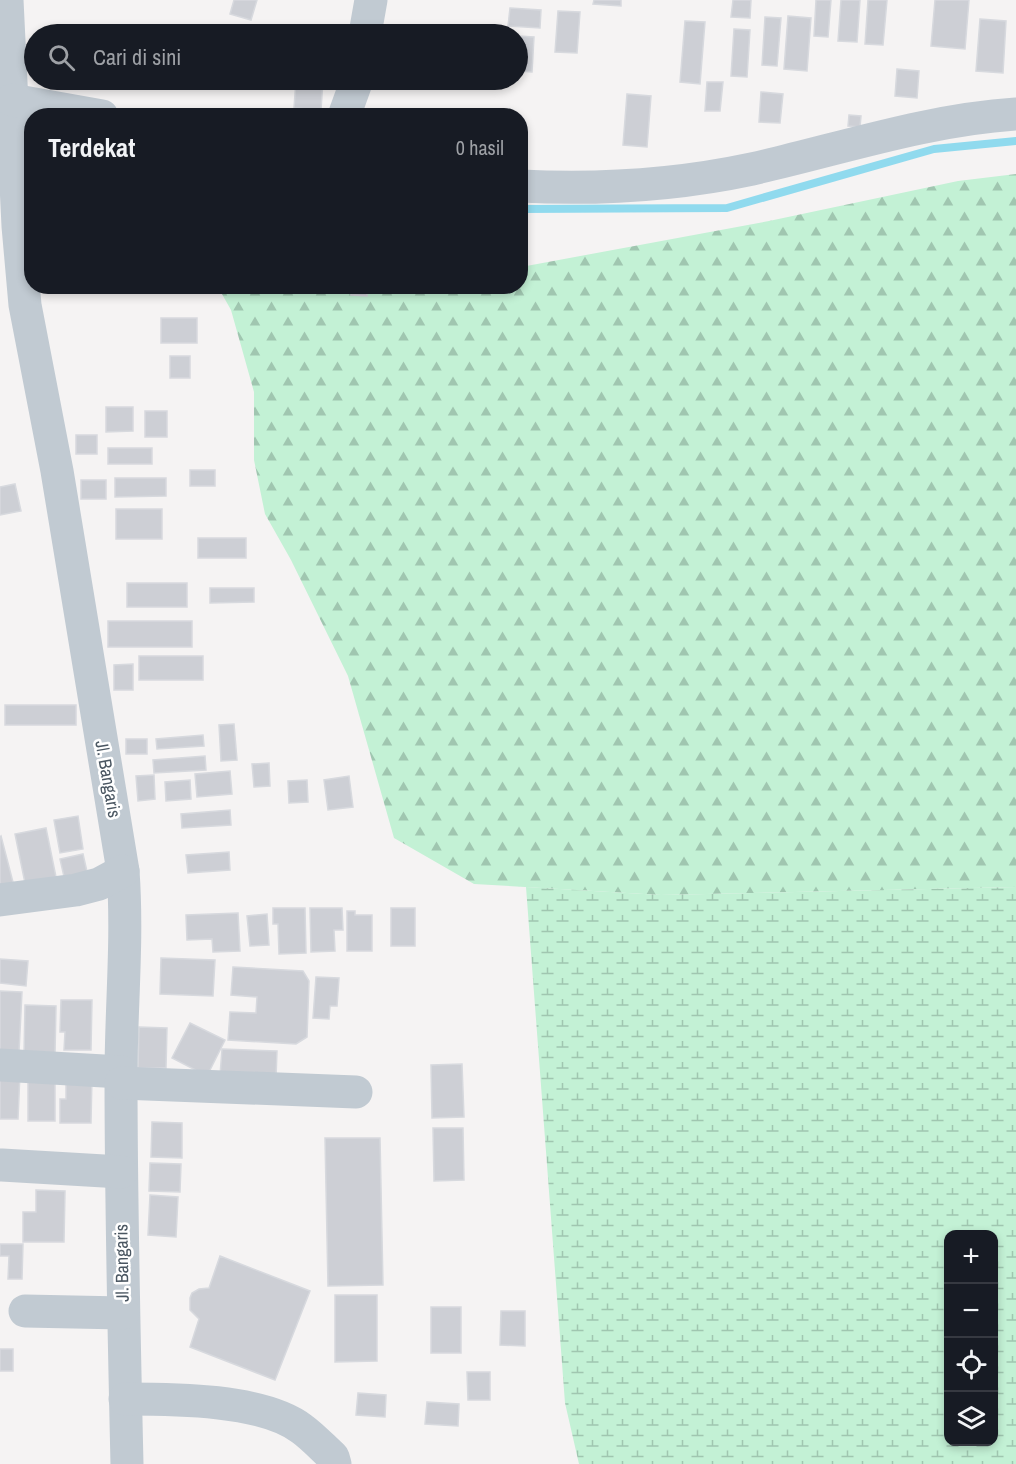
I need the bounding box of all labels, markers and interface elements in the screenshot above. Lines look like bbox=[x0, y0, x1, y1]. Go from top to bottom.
search box bbox=[24, 24, 528, 90]
icon: search bbox=[45, 41, 78, 74]
text: Cari di sini bbox=[93, 42, 181, 72]
text: Terdekat bbox=[48, 130, 135, 165]
text: 0 hasil bbox=[456, 134, 504, 161]
street label: Jl. Bangaris bbox=[89, 738, 128, 819]
street label: Jl. Bangaris bbox=[108, 1224, 135, 1302]
map controls bbox=[944, 1230, 998, 1446]
button: + bbox=[944, 1230, 998, 1284]
button: − bbox=[944, 1284, 998, 1338]
button: locate bbox=[944, 1338, 998, 1392]
button: layers bbox=[944, 1392, 998, 1446]

